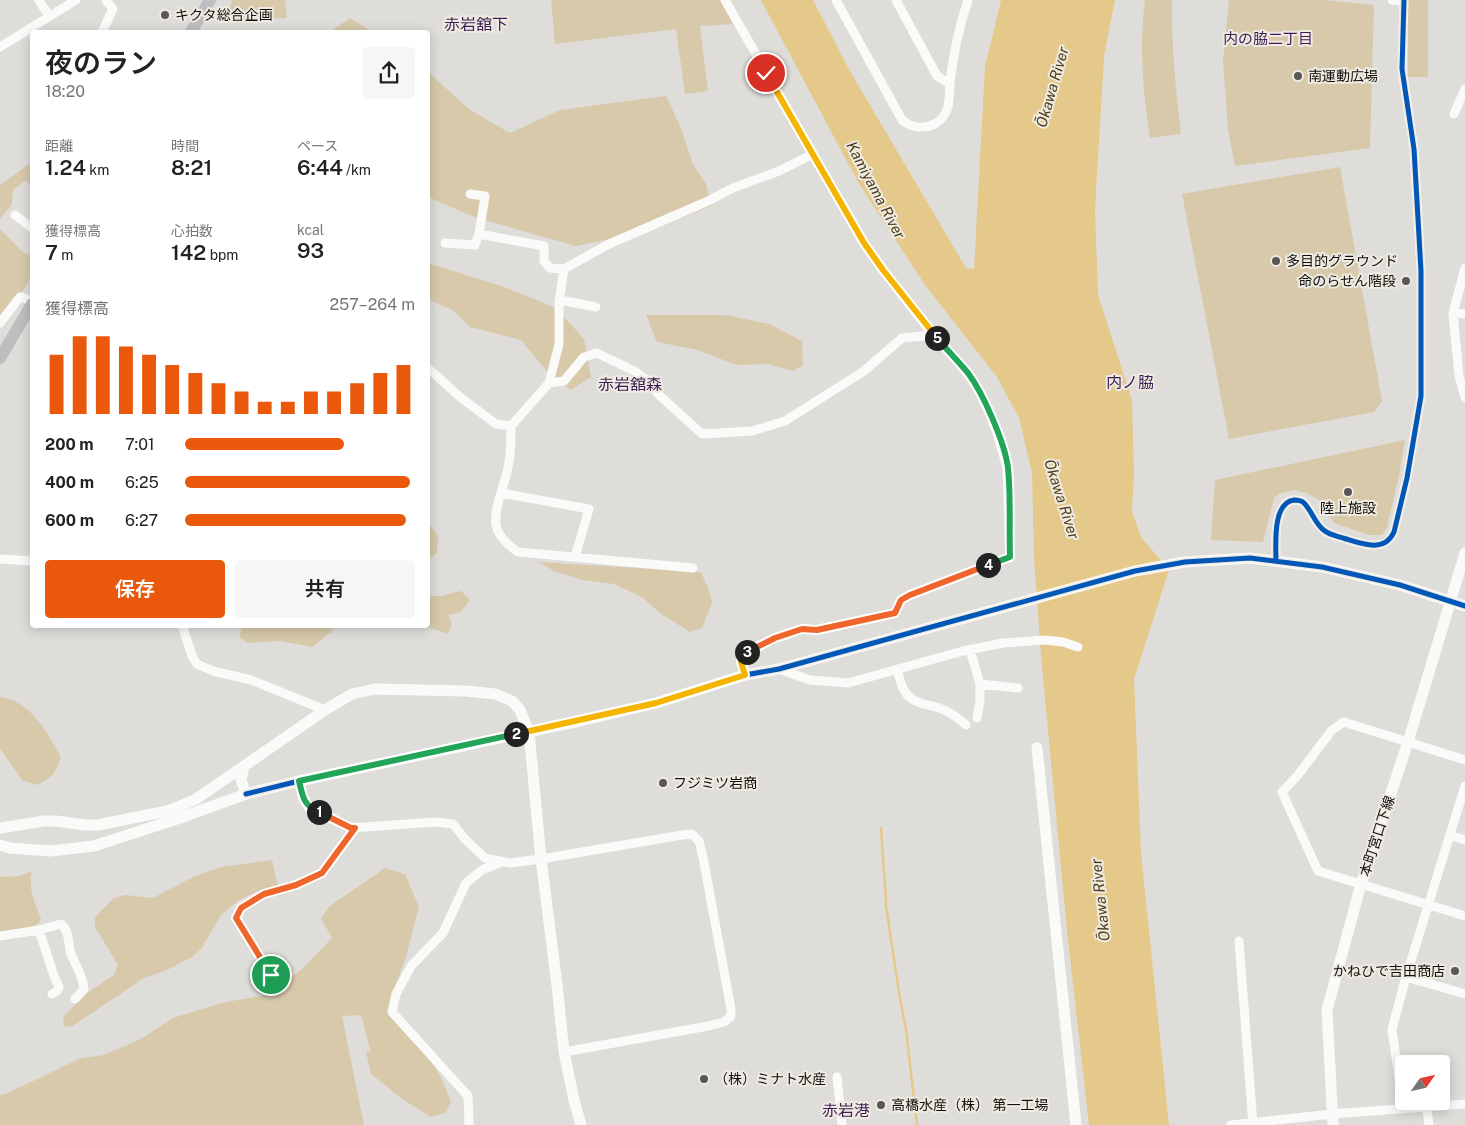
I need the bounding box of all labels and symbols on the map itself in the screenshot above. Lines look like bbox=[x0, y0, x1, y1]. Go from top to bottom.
place label: キクタ総合企画 bbox=[175, 7, 272, 23]
marker: キクタ総合企画 bbox=[159, 9, 171, 21]
district label: 赤岩舘下 bbox=[444, 15, 508, 34]
district label: 内の脇二丁目 bbox=[1223, 30, 1313, 47]
water label: Ōkawa River bbox=[1032, 44, 1072, 129]
pin bbox=[745, 52, 787, 94]
place label: 南運動広場 bbox=[1308, 68, 1378, 84]
marker: 南運動広場 bbox=[1292, 70, 1304, 82]
water label: Kamiyama River bbox=[843, 138, 909, 242]
place label: 多目的グラウンド bbox=[1286, 253, 1398, 269]
marker: 多目的グラウンド bbox=[1270, 255, 1282, 267]
place label: 命のらせん階段 bbox=[1298, 273, 1396, 289]
marker: 命のらせん階段 bbox=[1400, 275, 1412, 287]
pin: 5 bbox=[924, 326, 950, 350]
district label: 内ノ脇 bbox=[1106, 373, 1154, 392]
district label: 赤岩舘森 bbox=[598, 375, 662, 394]
water label: Ōkawa River bbox=[1041, 457, 1083, 541]
marker: 陸上施設 bbox=[1342, 486, 1354, 498]
place label: 陸上施設 bbox=[1320, 500, 1376, 516]
pin: 4 bbox=[976, 552, 1000, 578]
pin: 3 bbox=[734, 640, 760, 664]
pin: 2 bbox=[504, 722, 528, 746]
place label: フジミツ岩商 bbox=[673, 775, 757, 791]
marker: フジミツ岩商 bbox=[657, 777, 669, 789]
street label: 本町宮口下線 bbox=[1356, 794, 1398, 878]
pin: 1 bbox=[306, 800, 332, 824]
water label: Ōkawa River bbox=[1087, 858, 1113, 942]
pin bbox=[250, 954, 292, 996]
place label: かねひで吉田商店 bbox=[1333, 963, 1445, 979]
marker: かねひで吉田商店 bbox=[1449, 965, 1461, 977]
north arrow bbox=[1395, 1055, 1450, 1110]
place label: （株）ミナト水産 bbox=[714, 1071, 826, 1087]
marker: （株）ミナト水産 bbox=[698, 1073, 710, 1085]
place label: 高橋水産（株） 第一工場 bbox=[891, 1097, 1048, 1113]
marker: 高橋水産（株） 第一工場 bbox=[875, 1099, 887, 1111]
district label: 赤岩港 bbox=[822, 1101, 870, 1120]

